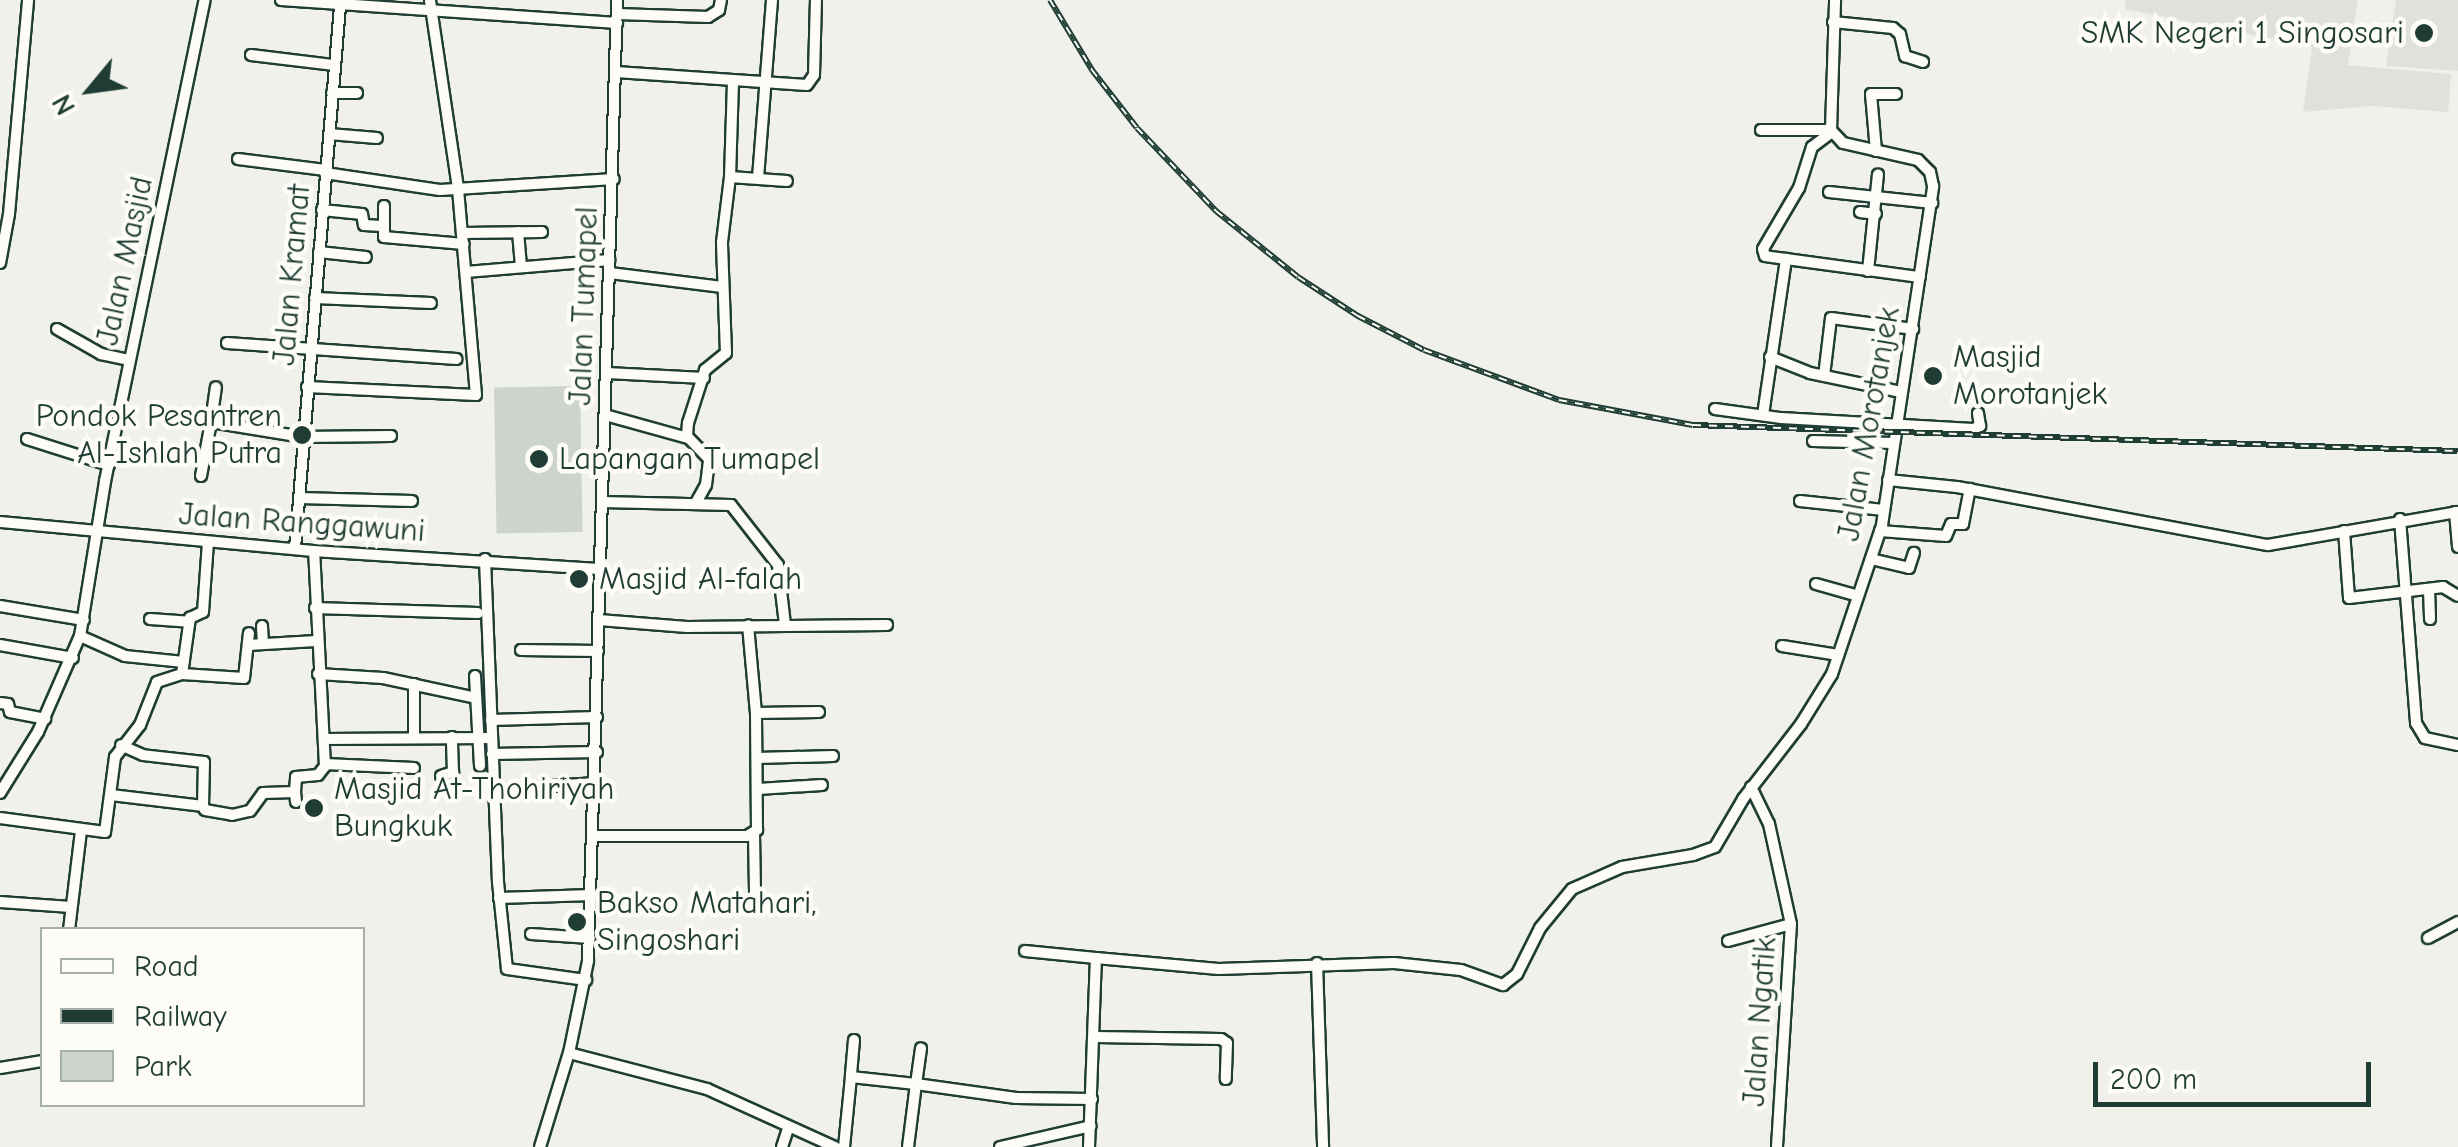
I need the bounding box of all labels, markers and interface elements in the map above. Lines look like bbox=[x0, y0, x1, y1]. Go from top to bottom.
place label: SMK Negeri 1 Singosari bbox=[2081, 14, 2404, 52]
marker: SMK Negeri 1 Singosari bbox=[2413, 22, 2435, 44]
north arrow bbox=[40, 40, 140, 140]
text: N bbox=[45, 89, 82, 120]
street label: Jalan Masjid bbox=[88, 173, 162, 349]
street label: Jalan Kramat bbox=[265, 183, 319, 367]
street label: Jalan Tumapel bbox=[561, 206, 607, 406]
street label: Jalan Morotanjek bbox=[1830, 304, 1908, 544]
place label: Masjid Morotanjek bbox=[1953, 339, 2107, 414]
marker: Masjid Morotanjek bbox=[1922, 365, 1944, 387]
place label: Pondok Pesantren Al-Ishlah Putra bbox=[36, 398, 282, 473]
marker: Pondok Pesantren Al-Ishlah Putra bbox=[291, 424, 313, 446]
place label: Lapangan Tumapel bbox=[559, 440, 820, 478]
marker: Lapangan Tumapel bbox=[528, 448, 550, 470]
street label: Jalan Ranggawuni bbox=[178, 495, 426, 551]
place label: Masjid Al-falah bbox=[599, 560, 802, 598]
marker: Masjid Al-falah bbox=[568, 568, 590, 590]
place label: Masjid At-Thohiriyah Bungkuk bbox=[334, 771, 614, 846]
marker: Masjid At-Thohiriyah Bungkuk bbox=[303, 797, 325, 819]
place label: Bakso Matahari, Singoshari bbox=[597, 885, 817, 960]
marker: Bakso Matahari, Singoshari bbox=[566, 911, 588, 933]
legend bbox=[40, 927, 365, 1107]
street label: Jalan Ngatik bbox=[1735, 936, 1785, 1108]
text: Road bbox=[134, 949, 199, 984]
text: Railway bbox=[134, 999, 227, 1034]
scale bar bbox=[2098, 1042, 2376, 1104]
text: Park bbox=[134, 1049, 191, 1084]
text: 200 m bbox=[2110, 1062, 2197, 1097]

